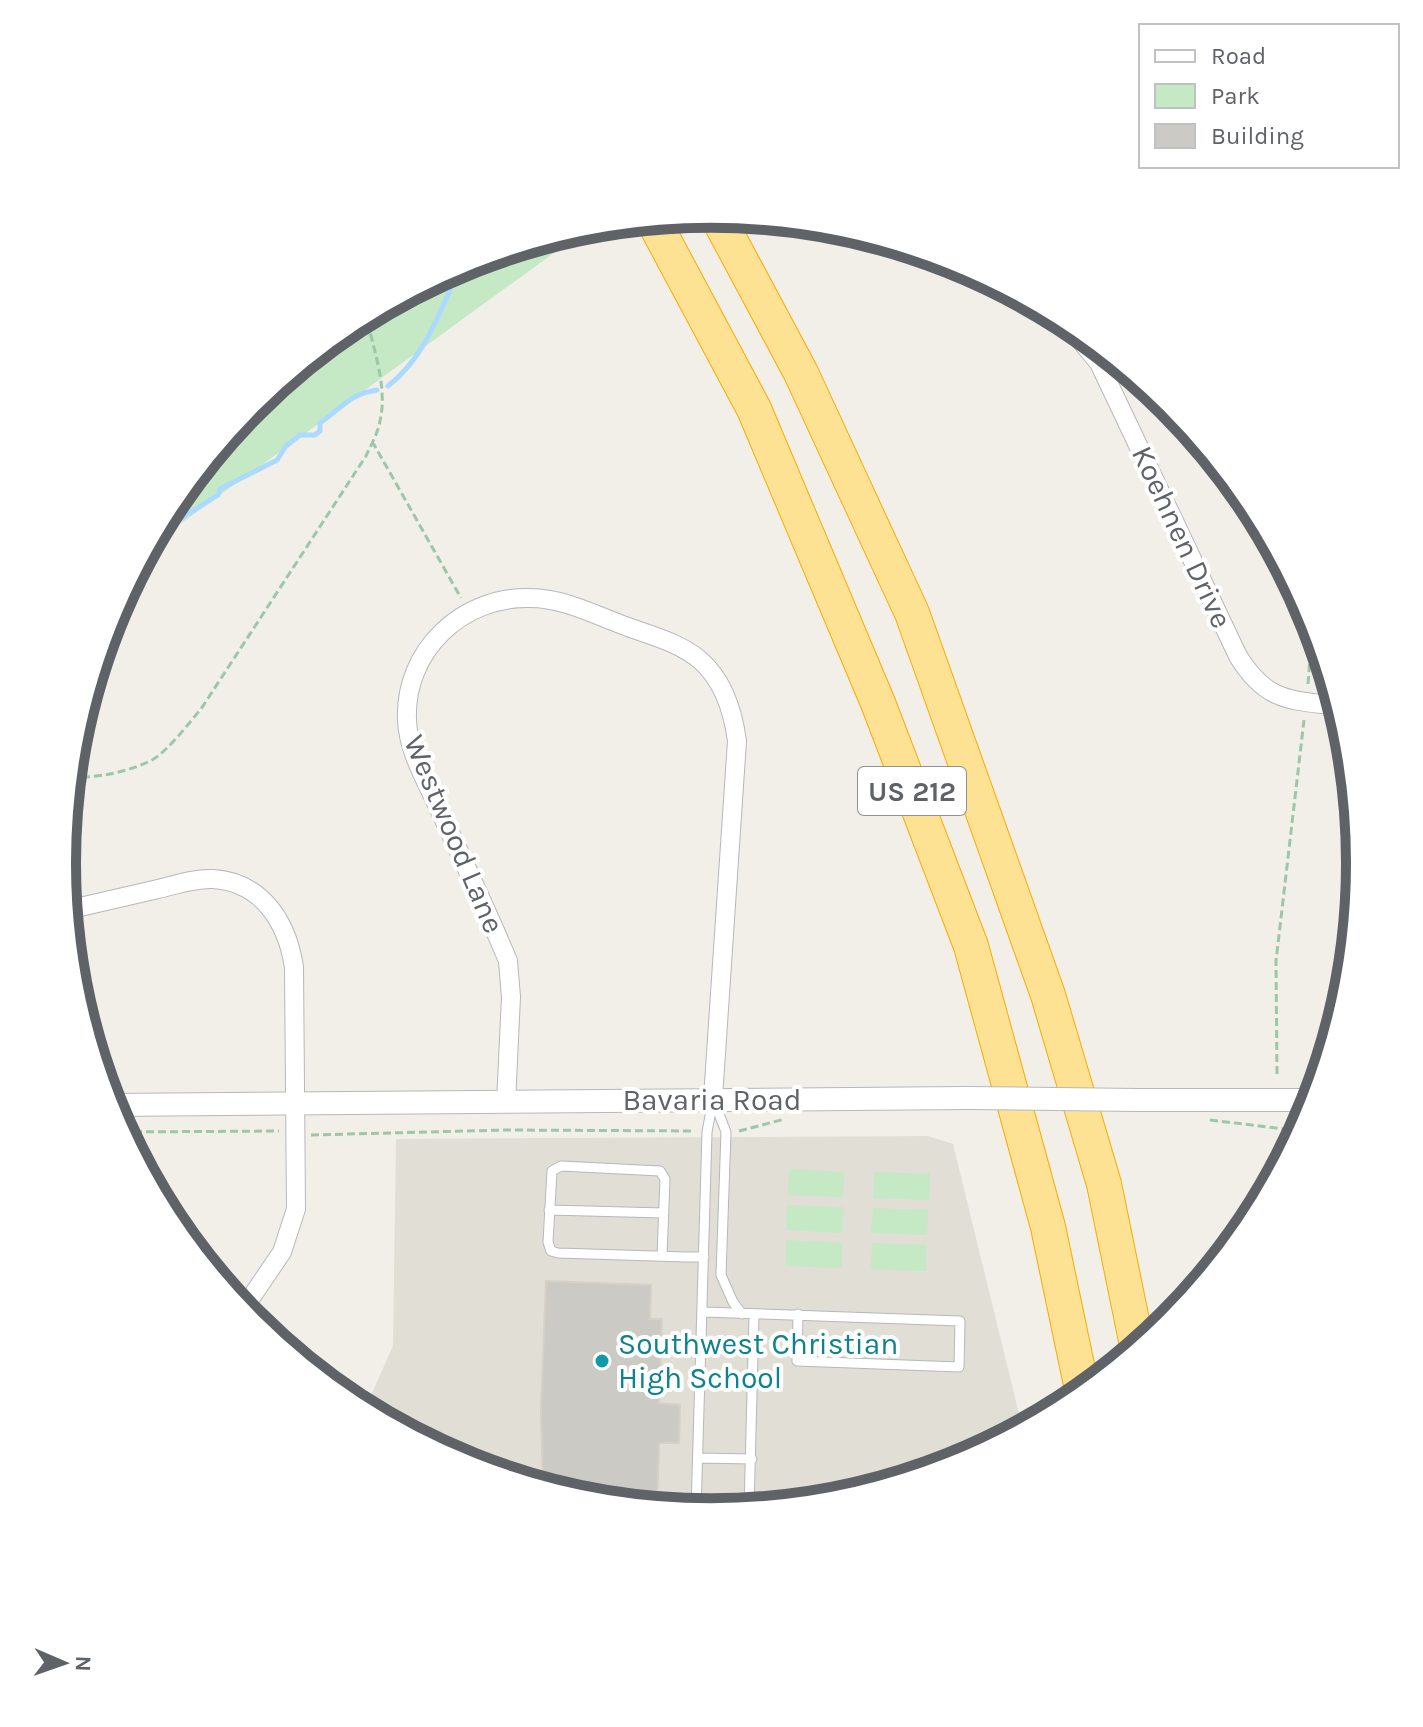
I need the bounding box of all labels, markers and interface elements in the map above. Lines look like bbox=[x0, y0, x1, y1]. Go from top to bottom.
legend bbox=[1139, 24, 1399, 168]
text: Road bbox=[1211, 42, 1266, 70]
text: Park bbox=[1211, 82, 1260, 110]
text: Building bbox=[1211, 122, 1304, 150]
street label: Koehnen Drive bbox=[1124, 440, 1240, 634]
street label: Westwood Lane bbox=[396, 729, 512, 939]
road number: US 212 bbox=[858, 767, 966, 815]
street label: Bavaria Road bbox=[622, 1082, 802, 1118]
place label: Southwest Christian High School bbox=[618, 1326, 898, 1396]
marker: Southwest Christian High School bbox=[593, 1352, 611, 1370]
north arrow bbox=[24, 1623, 104, 1703]
text: N bbox=[70, 1655, 96, 1672]

